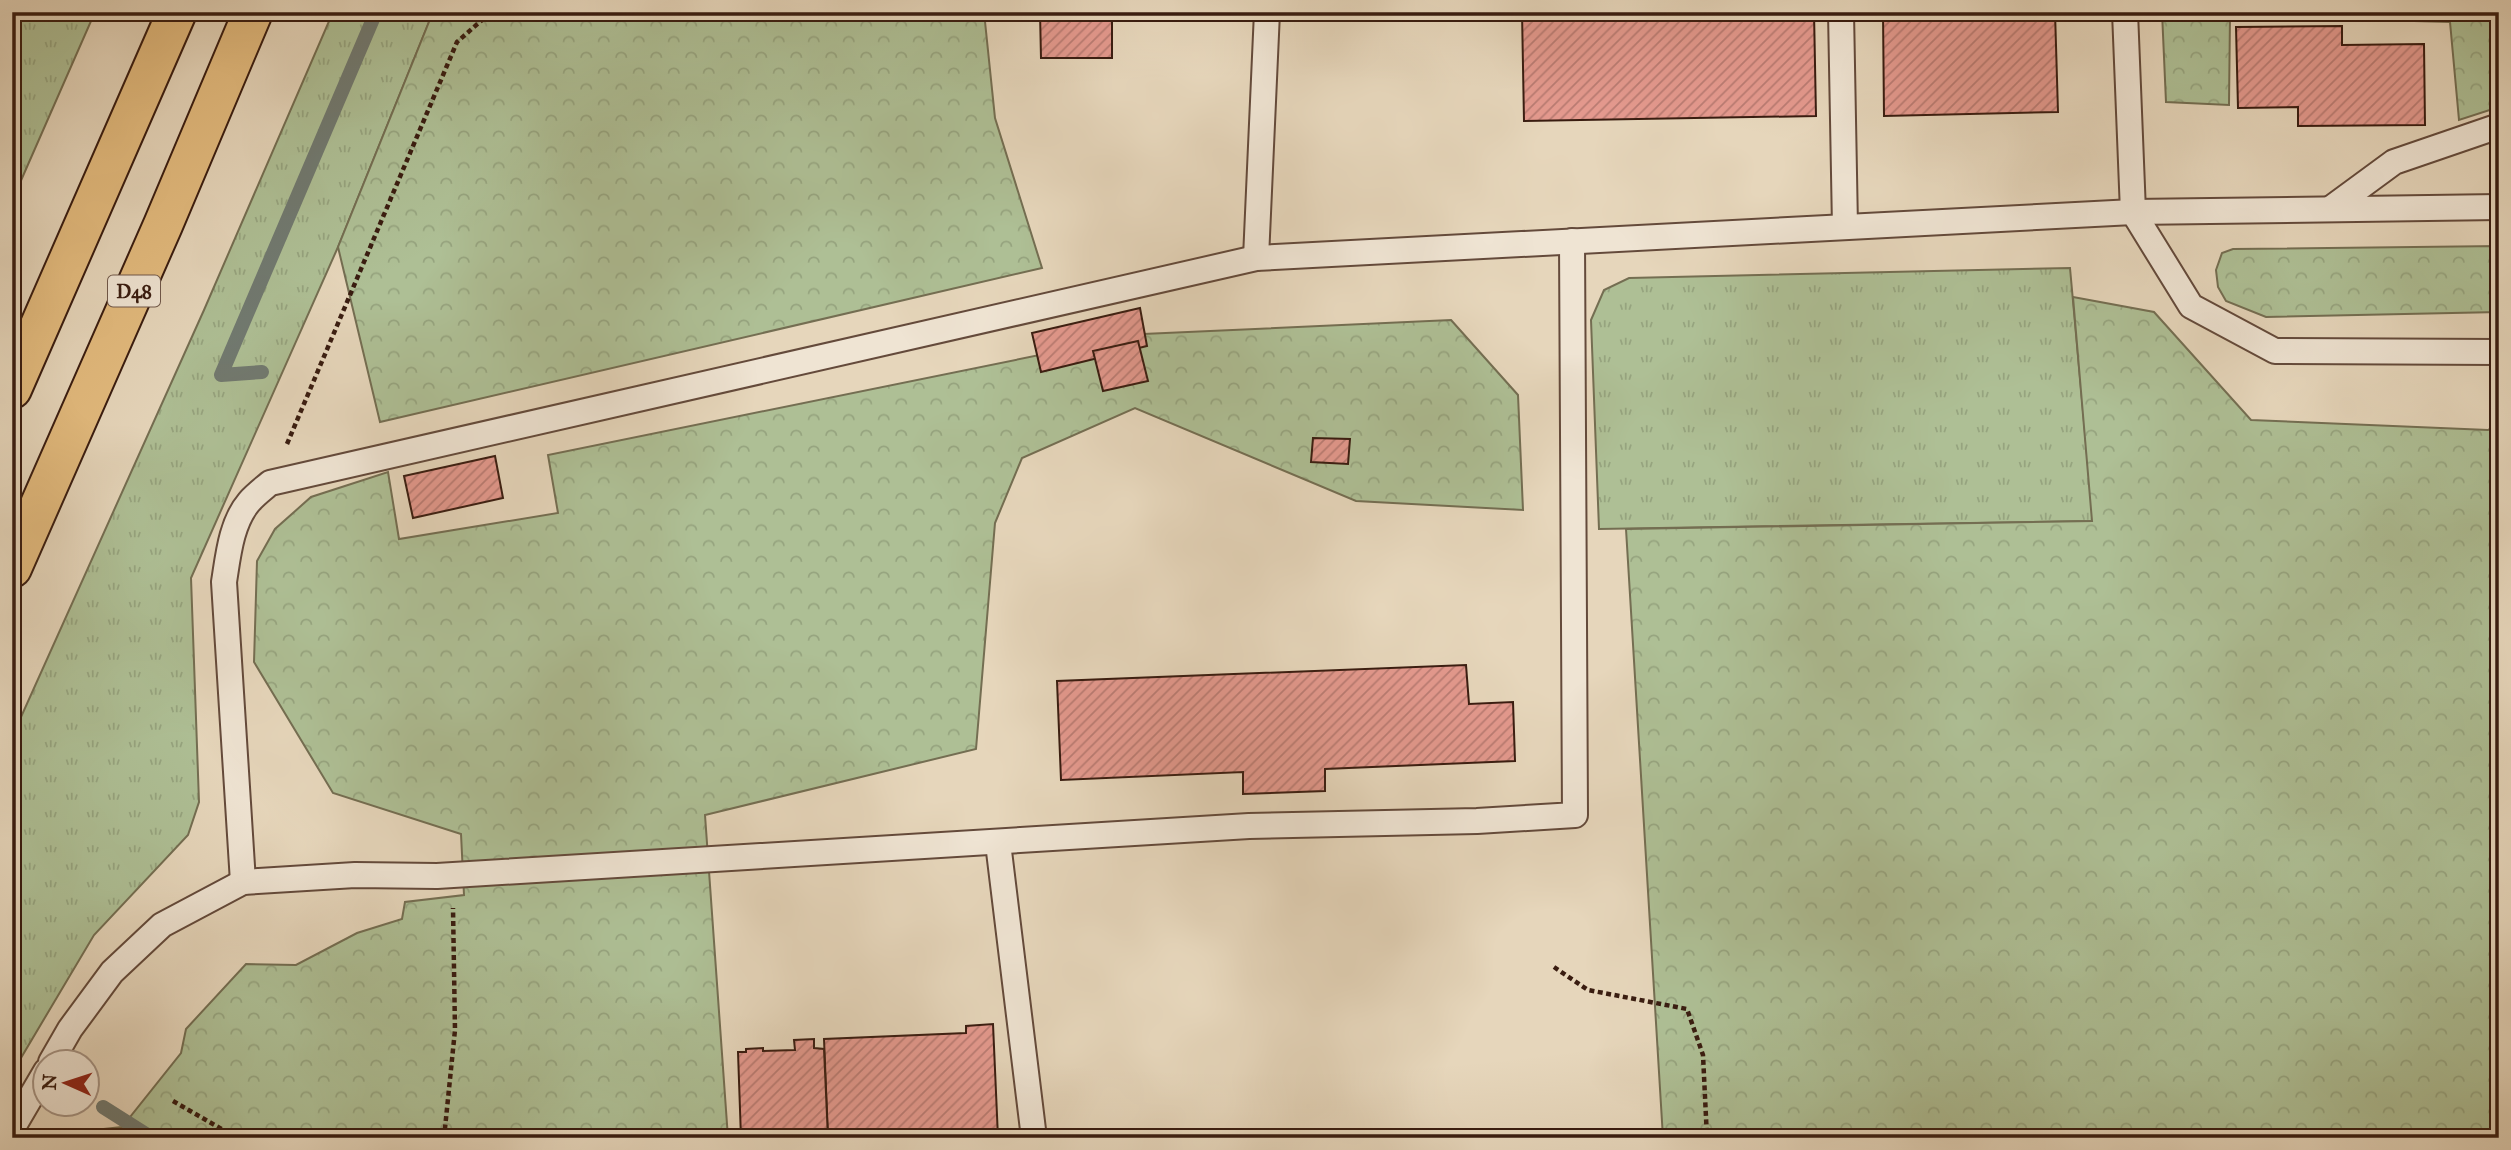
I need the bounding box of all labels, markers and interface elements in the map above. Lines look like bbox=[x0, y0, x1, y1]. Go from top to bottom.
road number: D48 bbox=[108, 276, 160, 306]
north arrow bbox=[32, 1048, 102, 1118]
text: N bbox=[38, 1073, 61, 1091]

